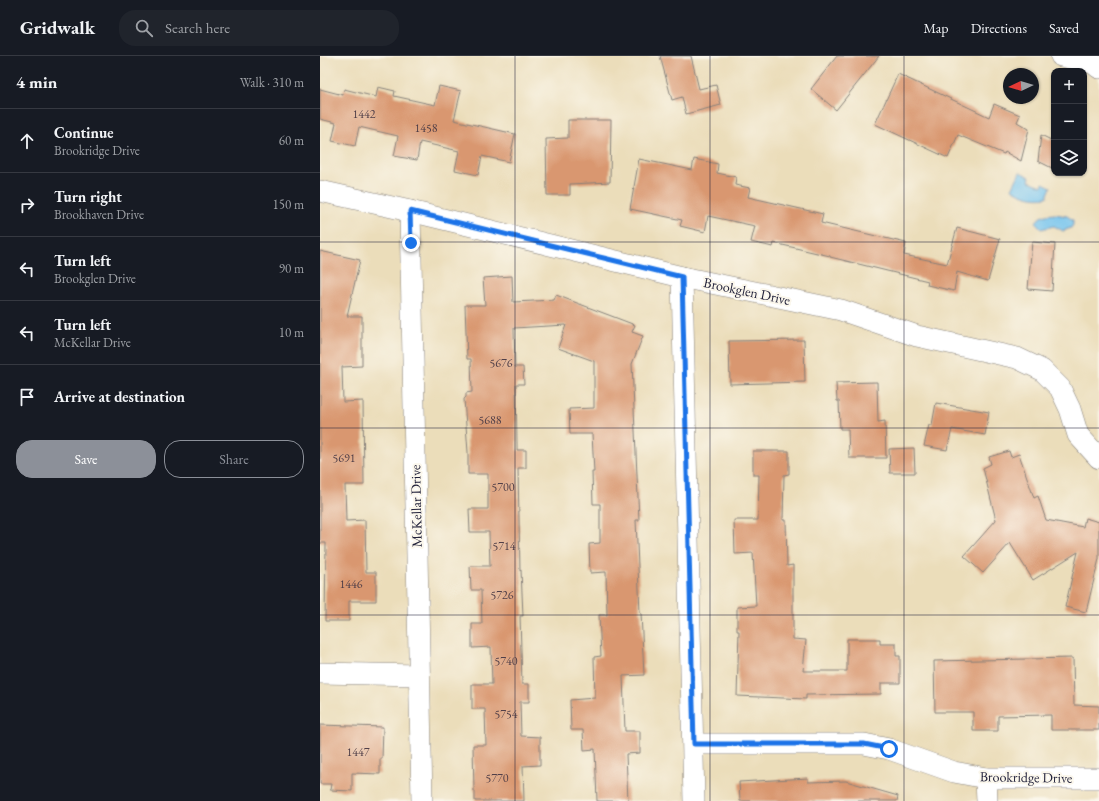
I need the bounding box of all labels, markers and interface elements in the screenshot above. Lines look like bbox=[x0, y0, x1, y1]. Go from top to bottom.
search box bbox=[119, 10, 399, 46]
text: Gridwalk bbox=[20, 15, 95, 40]
icon: search bbox=[133, 17, 155, 39]
text: Search here bbox=[165, 18, 230, 37]
text: Map bbox=[923, 19, 949, 37]
text: Directions bbox=[971, 19, 1027, 37]
text: Saved bbox=[1049, 19, 1079, 37]
north arrow bbox=[1003, 68, 1039, 104]
map controls bbox=[1051, 68, 1087, 176]
button: + bbox=[1051, 68, 1087, 104]
text: 4 min bbox=[16, 71, 57, 93]
text: Walk · 310 m bbox=[240, 74, 304, 91]
button: − bbox=[1051, 104, 1087, 140]
house number: 1442 bbox=[352, 106, 376, 122]
house number: 1458 bbox=[414, 120, 438, 136]
text: Continue bbox=[54, 123, 114, 142]
icon: ahead bbox=[16, 130, 38, 152]
text: 60 m bbox=[279, 132, 304, 149]
button: layers bbox=[1051, 140, 1087, 176]
text: Brookridge Drive bbox=[54, 142, 140, 159]
text: Turn right bbox=[54, 187, 122, 206]
icon: right bbox=[16, 194, 38, 216]
text: 150 m bbox=[273, 196, 304, 213]
text: Brookhaven Drive bbox=[54, 206, 144, 223]
route end bbox=[402, 234, 420, 252]
text: Turn left bbox=[54, 251, 111, 270]
icon: left bbox=[16, 258, 38, 280]
text: 90 m bbox=[279, 260, 304, 277]
text: Brookglen Drive bbox=[54, 270, 136, 287]
street label: Brookglen Drive bbox=[702, 273, 792, 309]
text: Turn left bbox=[54, 315, 111, 334]
icon: left bbox=[16, 322, 38, 344]
text: 10 m bbox=[279, 324, 304, 341]
text: McKellar Drive bbox=[54, 334, 131, 351]
house number: 5676 bbox=[489, 355, 513, 371]
icon: arrive bbox=[16, 386, 38, 408]
text: Arrive at destination bbox=[54, 387, 185, 406]
house number: 5688 bbox=[478, 412, 502, 428]
button: Save bbox=[16, 440, 156, 478]
button: Share bbox=[164, 440, 304, 478]
house number: 5691 bbox=[332, 450, 356, 466]
street label: McKellar Drive bbox=[406, 464, 426, 548]
house number: 5700 bbox=[491, 479, 515, 495]
house number: 5714 bbox=[492, 538, 516, 554]
house number: 1446 bbox=[339, 576, 363, 592]
house number: 5726 bbox=[490, 587, 514, 603]
house number: 5740 bbox=[494, 653, 518, 669]
house number: 5754 bbox=[494, 706, 518, 722]
route start bbox=[880, 740, 898, 758]
house number: 1447 bbox=[346, 744, 370, 760]
street label: Brookridge Drive bbox=[980, 767, 1073, 787]
house number: 5770 bbox=[485, 770, 509, 786]

